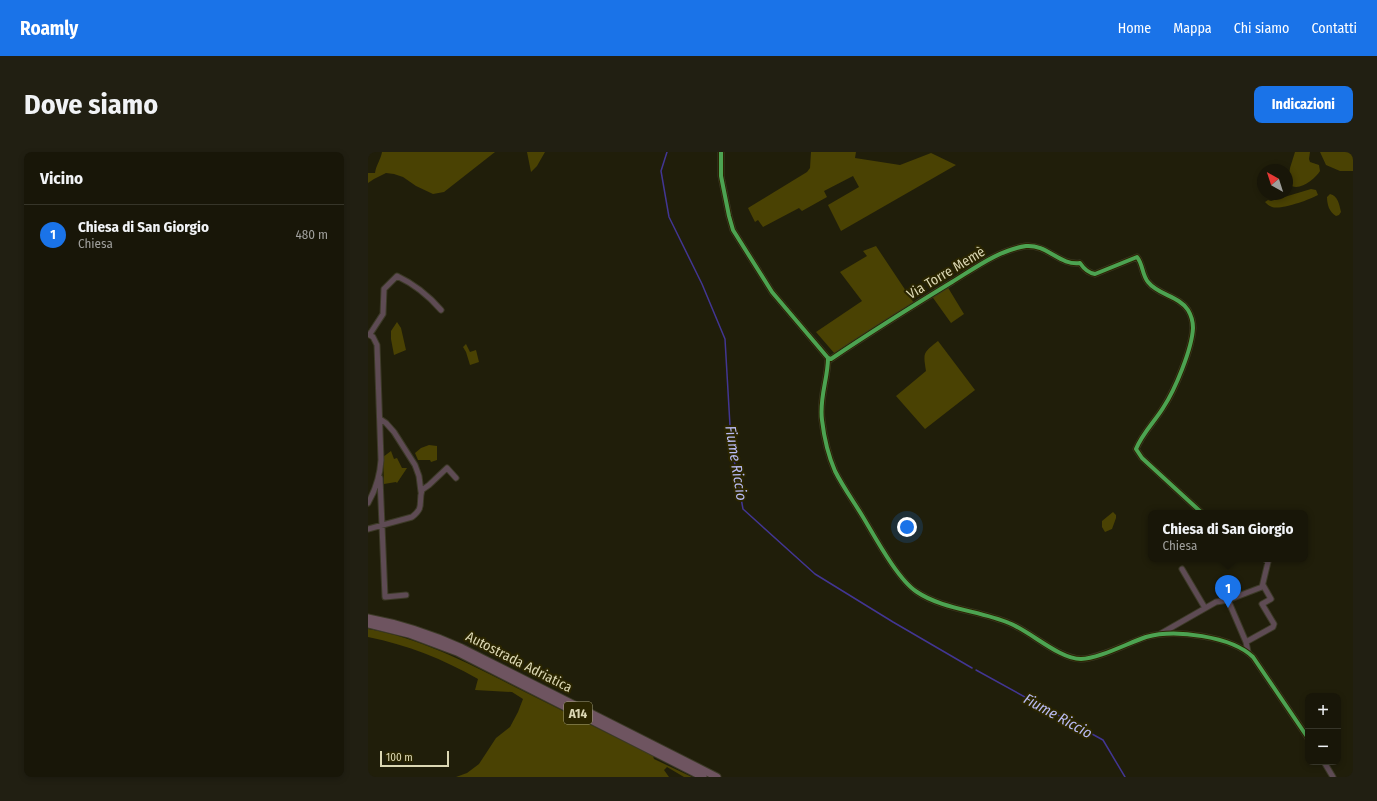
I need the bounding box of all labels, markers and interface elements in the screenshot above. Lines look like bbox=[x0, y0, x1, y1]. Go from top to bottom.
text: Roamly bbox=[20, 17, 78, 40]
text: Home bbox=[1118, 20, 1151, 37]
text: Mappa bbox=[1173, 20, 1212, 37]
text: Chi siamo bbox=[1234, 20, 1289, 37]
text: Contatti bbox=[1311, 20, 1357, 37]
button: Indicazioni bbox=[1254, 86, 1353, 123]
text: Dove siamo bbox=[24, 88, 158, 121]
north arrow bbox=[1257, 164, 1293, 200]
text: Vicino bbox=[40, 168, 83, 189]
text: Chiesa di San Giorgio bbox=[78, 218, 209, 236]
text: 1 bbox=[50, 227, 56, 242]
text: 480 m bbox=[295, 227, 328, 242]
text: Chiesa bbox=[78, 236, 113, 251]
street label: Via Torre Memè bbox=[904, 243, 988, 303]
water label: Fiume Riccio bbox=[721, 424, 751, 502]
popup bbox=[1148, 510, 1308, 562]
your location bbox=[897, 517, 917, 537]
text: Chiesa di San Giorgio bbox=[1163, 520, 1293, 538]
text: Chiesa bbox=[1163, 538, 1197, 553]
pin: 1 bbox=[1215, 575, 1241, 608]
street label: Autostrada Adriatica bbox=[463, 628, 575, 696]
water label: Fiume Riccio bbox=[1021, 690, 1096, 742]
map controls bbox=[1305, 693, 1341, 765]
button: + bbox=[1305, 693, 1341, 729]
road number: A14 bbox=[564, 702, 592, 724]
button: − bbox=[1305, 729, 1341, 765]
scale bar bbox=[380, 749, 449, 768]
text: 100 m bbox=[386, 751, 413, 764]

